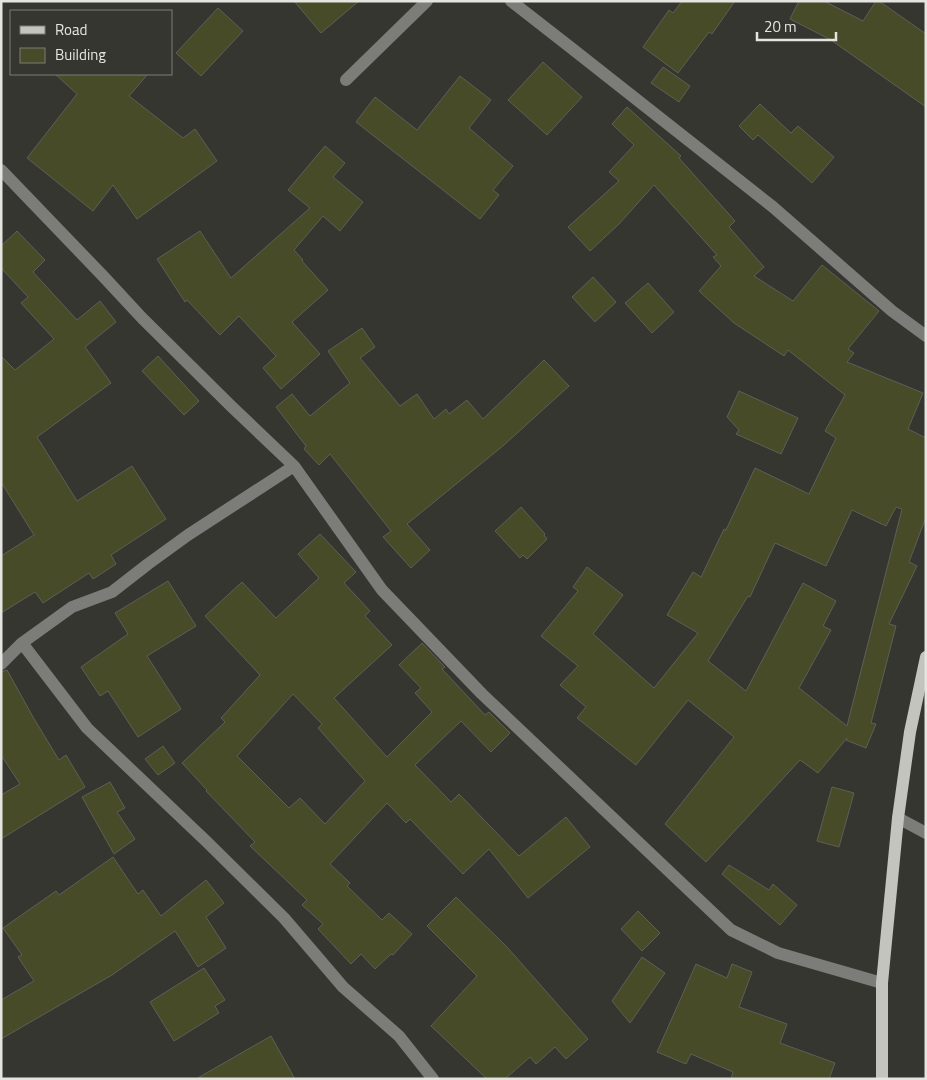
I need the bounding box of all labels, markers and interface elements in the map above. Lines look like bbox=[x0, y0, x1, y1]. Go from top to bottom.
legend bbox=[10, 10, 172, 75]
scale bar bbox=[757, 10, 836, 42]
text: 20 m bbox=[764, 15, 797, 38]
text: Road bbox=[55, 18, 87, 41]
text: Building bbox=[55, 43, 106, 66]

